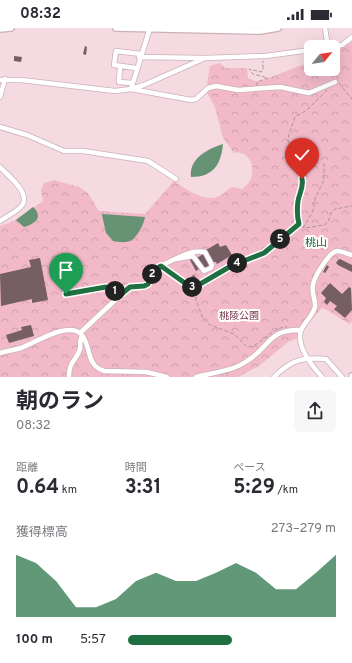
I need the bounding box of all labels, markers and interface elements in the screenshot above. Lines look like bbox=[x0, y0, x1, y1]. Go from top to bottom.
text: 08:32 bbox=[20, 5, 61, 24]
north arrow bbox=[304, 40, 340, 76]
map controls bbox=[304, 40, 340, 76]
pin bbox=[285, 138, 319, 179]
icon: check bbox=[291, 144, 313, 166]
pin: 5 bbox=[270, 229, 290, 249]
text: 5 bbox=[277, 232, 283, 246]
district label: 桃山 bbox=[305, 236, 327, 250]
pin bbox=[49, 253, 83, 294]
pin: 4 bbox=[227, 253, 247, 273]
text: 4 bbox=[233, 256, 241, 270]
icon: arrive bbox=[55, 259, 77, 281]
pin: 2 bbox=[142, 264, 162, 284]
text: 2 bbox=[149, 267, 155, 281]
pin: 3 bbox=[182, 277, 202, 297]
text: 3 bbox=[189, 280, 195, 294]
pin: 1 bbox=[105, 281, 125, 301]
text: 1 bbox=[113, 284, 117, 298]
park label: 桃陵公園 bbox=[219, 310, 259, 323]
text: 朝のラン bbox=[16, 389, 104, 416]
button: share bbox=[294, 390, 336, 432]
text: 08:32 bbox=[16, 418, 51, 434]
text: 距離 bbox=[16, 461, 38, 475]
text: 時間 bbox=[125, 461, 147, 475]
text: ペース bbox=[233, 461, 266, 475]
text: 0.64 bbox=[16, 475, 59, 501]
text: 3:31 bbox=[125, 475, 161, 501]
text: 5:29 bbox=[233, 475, 275, 501]
text: km bbox=[59, 483, 77, 497]
text: /km bbox=[275, 483, 298, 497]
text: 273–279 m bbox=[271, 521, 336, 537]
text: 獲得標高 bbox=[16, 525, 68, 541]
text: 100 m bbox=[16, 632, 53, 648]
text: 5:57 bbox=[80, 632, 106, 648]

